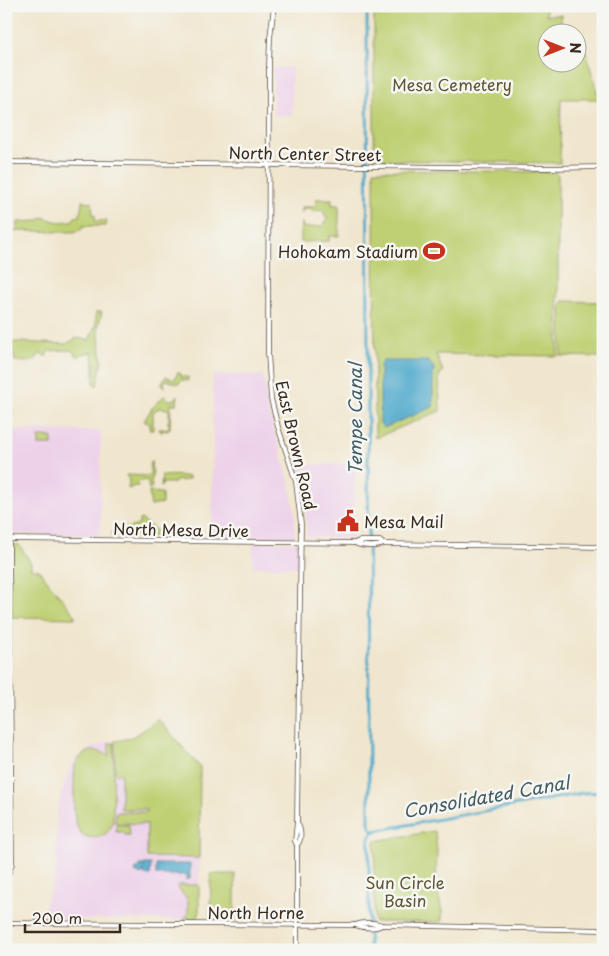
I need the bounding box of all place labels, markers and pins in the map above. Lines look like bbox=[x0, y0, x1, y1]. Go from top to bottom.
sports icon: Hohokam Stadium bbox=[421, 238, 447, 264]
place label: Hohokam Stadium bbox=[278, 239, 418, 263]
public building icon: Mesa Mail bbox=[335, 508, 361, 534]
place label: Mesa Mail bbox=[364, 509, 444, 533]

